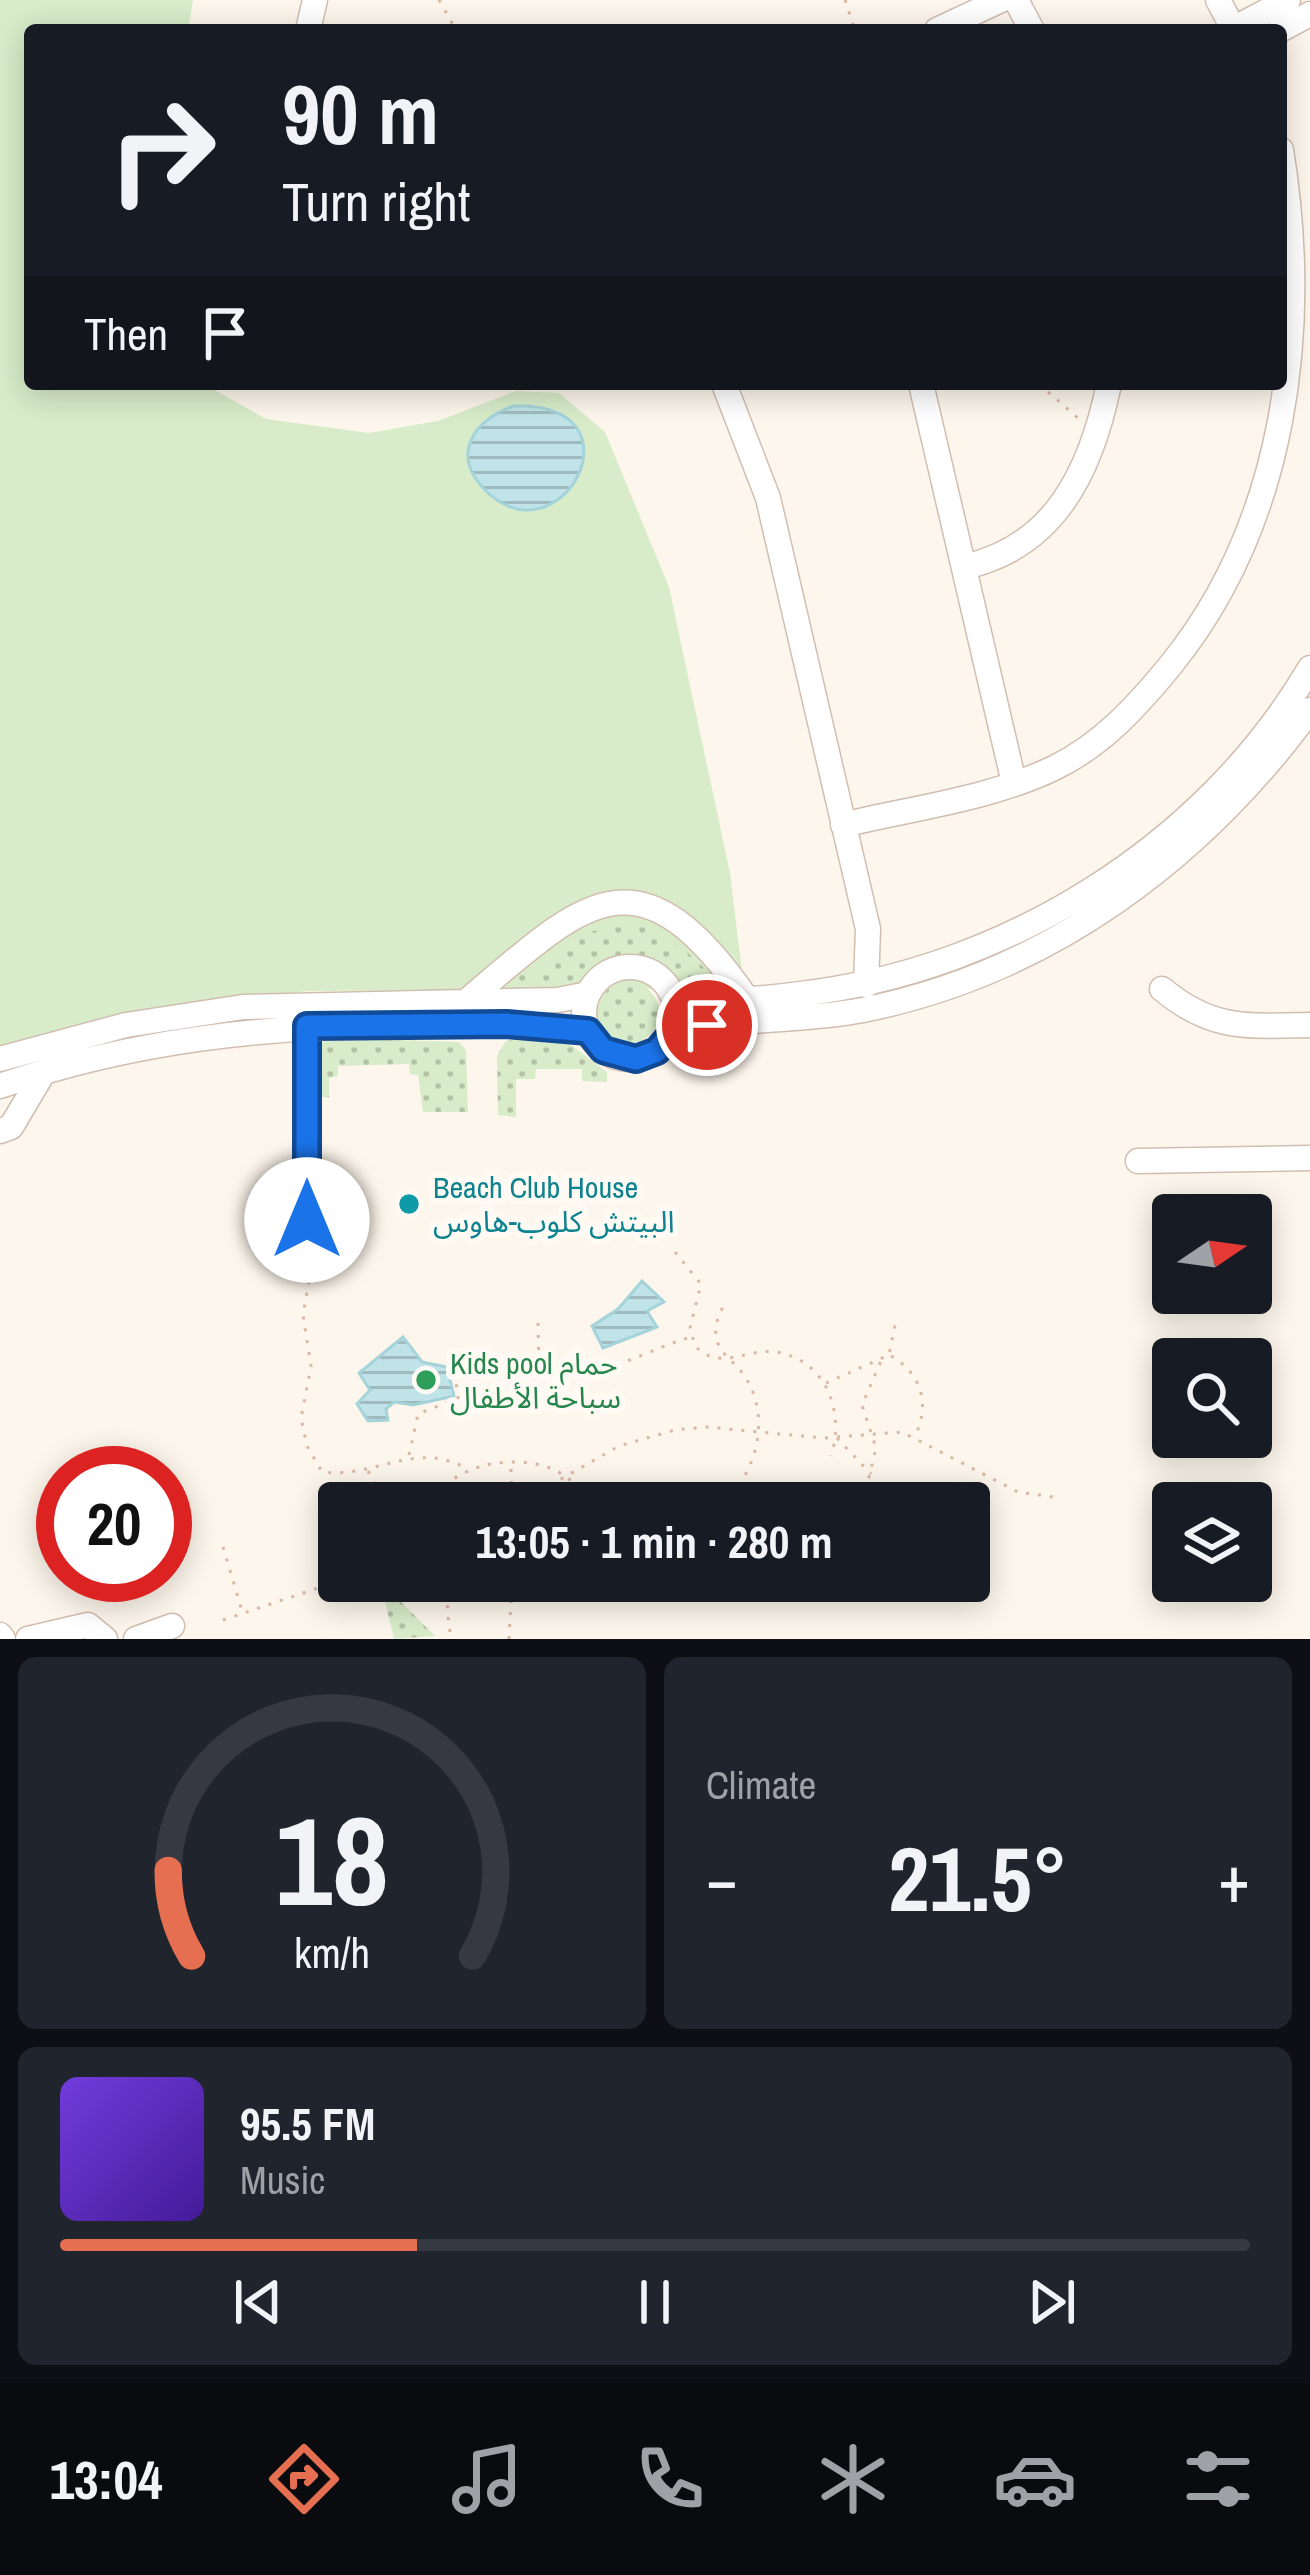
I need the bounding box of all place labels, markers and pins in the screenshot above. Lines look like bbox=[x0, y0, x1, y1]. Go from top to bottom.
pin bbox=[656, 974, 758, 1076]
place label: Beach Club House البيتش كلوب-هاوس bbox=[433, 1167, 675, 1241]
marker: Beach Club House البيتش كلوب-هاوس bbox=[396, 1191, 422, 1217]
place label: Kids pool حمام سباحة الأطفال bbox=[450, 1343, 621, 1417]
marker: Kids pool حمام سباحة الأطفال bbox=[413, 1367, 439, 1393]

